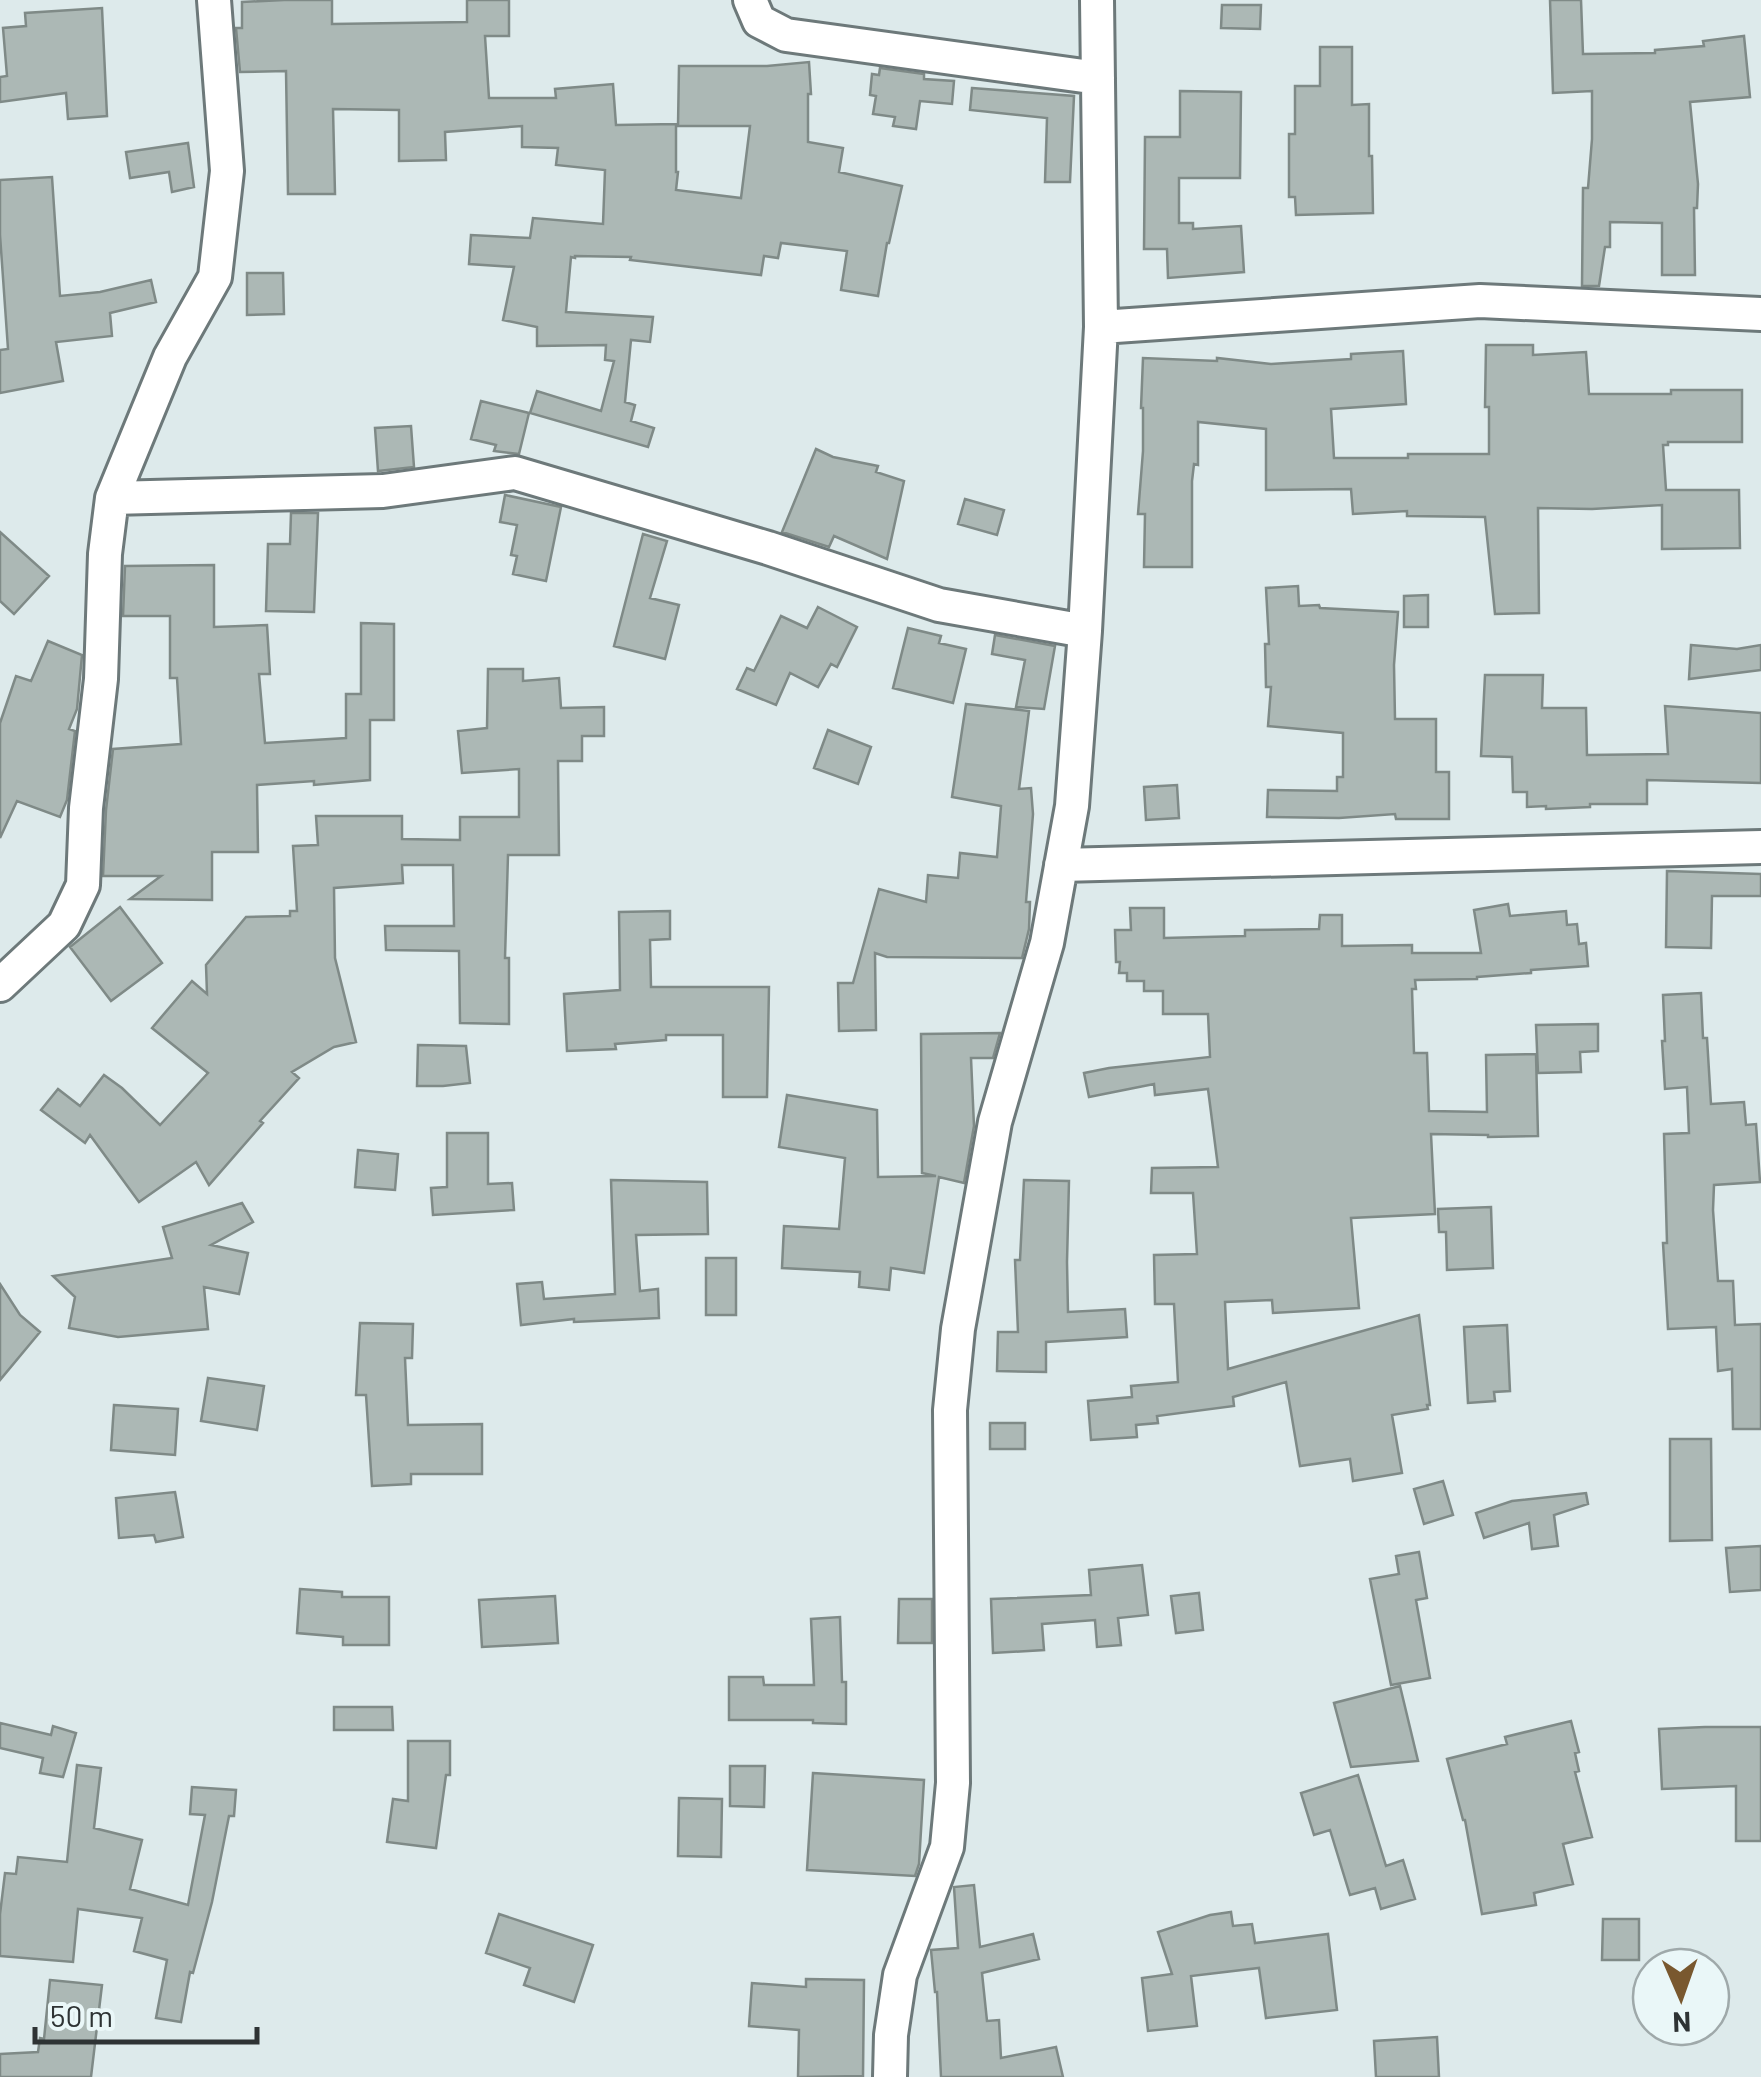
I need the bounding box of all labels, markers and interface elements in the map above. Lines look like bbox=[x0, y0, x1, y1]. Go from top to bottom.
north arrow bbox=[1631, 1947, 1731, 2047]
scale bar bbox=[35, 1982, 258, 2044]
text: 50 m bbox=[50, 1997, 113, 2033]
text: N bbox=[1672, 2006, 1692, 2040]

